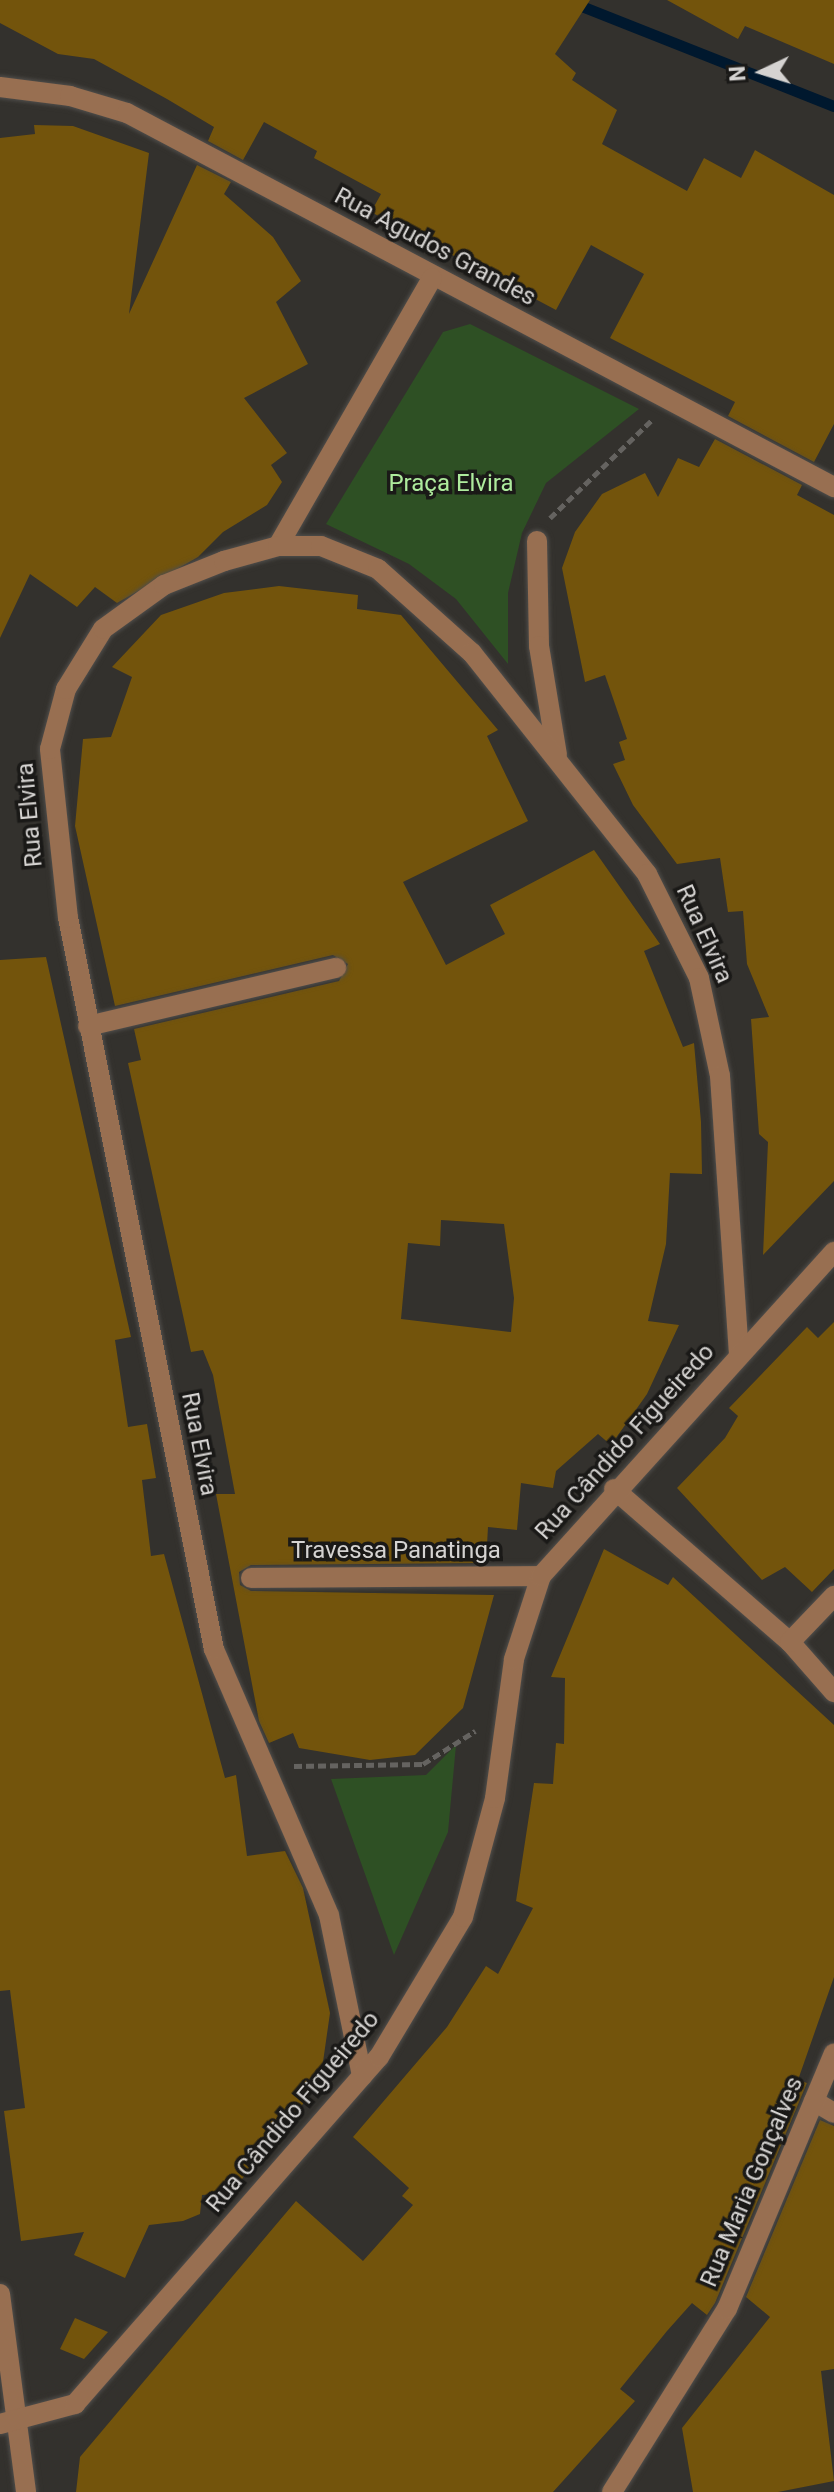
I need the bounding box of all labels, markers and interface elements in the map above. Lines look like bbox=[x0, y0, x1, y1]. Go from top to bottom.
north arrow bbox=[722, 32, 802, 112]
text: N bbox=[725, 65, 751, 82]
street label: Rua Agudos Grandes bbox=[329, 182, 541, 312]
park label: Praça Elvira bbox=[388, 470, 514, 498]
street label: Rua Elvira bbox=[11, 762, 49, 868]
street label: Rua Elvira bbox=[670, 880, 738, 988]
street label: Rua Cândido Figueiredo bbox=[529, 1338, 721, 1546]
street label: Rua Elvira bbox=[175, 1390, 223, 1498]
street label: Travessa Panatinga bbox=[291, 1537, 501, 1565]
street label: Rua Cândido Figueiredo bbox=[200, 2006, 386, 2218]
street label: Rua Maria Gonçalves bbox=[695, 2073, 809, 2291]

